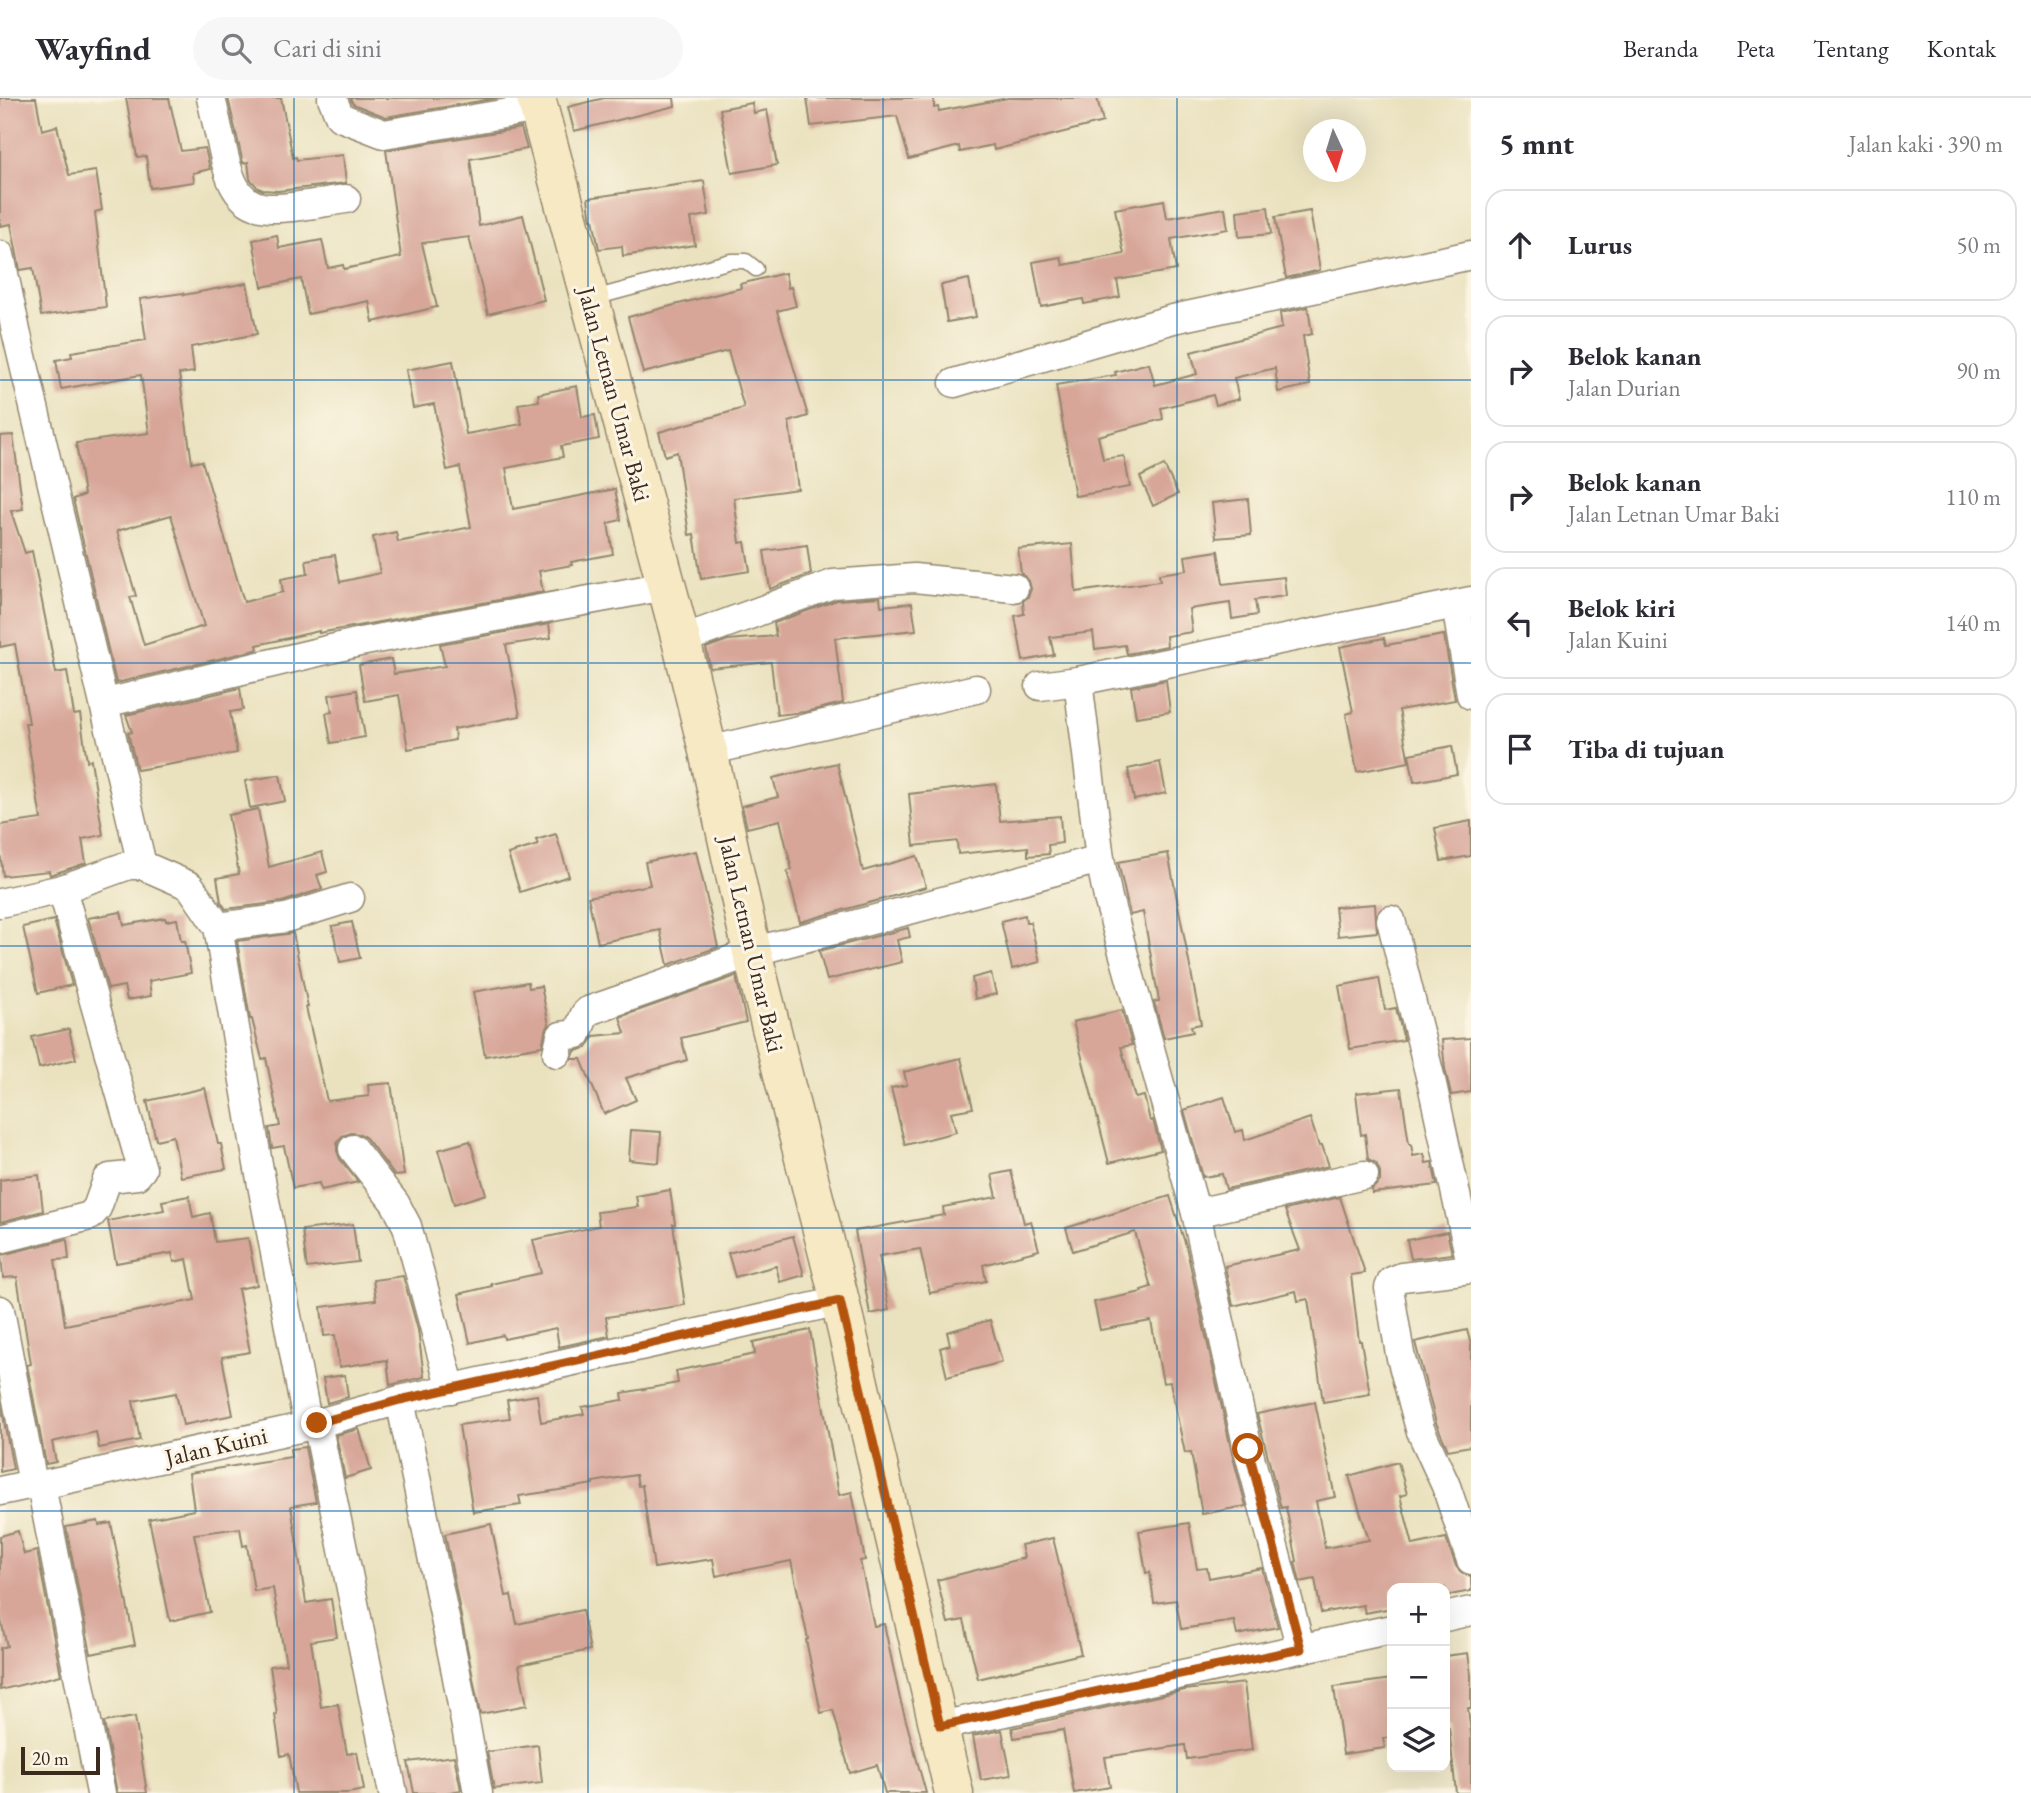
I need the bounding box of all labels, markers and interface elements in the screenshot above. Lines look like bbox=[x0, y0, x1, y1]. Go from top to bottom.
search box bbox=[193, 17, 683, 80]
text: Wayfind bbox=[35, 27, 151, 70]
icon: search bbox=[217, 29, 255, 67]
text: Cari di sini bbox=[273, 31, 382, 65]
text: Beranda bbox=[1623, 33, 1698, 64]
text: Peta bbox=[1736, 33, 1775, 64]
text: Tentang bbox=[1813, 33, 1889, 64]
text: Kontak bbox=[1927, 33, 1996, 64]
north arrow bbox=[1303, 119, 1366, 182]
text: 5 mnt bbox=[1499, 124, 1574, 163]
text: Jalan kaki · 390 m bbox=[1849, 129, 2003, 159]
icon: ahead bbox=[1501, 226, 1539, 264]
text: Lurus bbox=[1568, 228, 1632, 262]
text: 50 m bbox=[1956, 230, 2001, 260]
street label: Jalan Letnan Umar Baki bbox=[571, 281, 659, 505]
text: Belok kanan bbox=[1568, 339, 1702, 373]
icon: right bbox=[1501, 352, 1539, 390]
text: 90 m bbox=[1956, 356, 2001, 386]
text: Jalan Durian bbox=[1568, 373, 1681, 403]
text: Belok kanan bbox=[1568, 465, 1702, 499]
icon: right bbox=[1501, 478, 1539, 516]
text: 110 m bbox=[1945, 482, 2001, 512]
text: Jalan Letnan Umar Baki bbox=[1568, 499, 1780, 529]
text: Belok kiri bbox=[1568, 591, 1675, 625]
icon: left bbox=[1501, 604, 1539, 642]
text: 140 m bbox=[1945, 608, 2001, 638]
text: Jalan Kuini bbox=[1568, 625, 1668, 655]
icon: arrive bbox=[1501, 730, 1539, 768]
text: Tiba di tujuan bbox=[1568, 732, 1724, 766]
street label: Jalan Letnan Umar Baki bbox=[712, 831, 792, 1055]
route end bbox=[301, 1407, 332, 1438]
street label: Jalan Kuini bbox=[160, 1419, 270, 1473]
route start bbox=[1232, 1433, 1263, 1464]
map controls bbox=[1387, 1583, 1450, 1772]
button: + bbox=[1387, 1583, 1450, 1646]
button: − bbox=[1387, 1646, 1450, 1709]
button: layers bbox=[1387, 1709, 1450, 1772]
scale bar bbox=[21, 1744, 100, 1776]
text: 20 m bbox=[32, 1746, 69, 1771]

